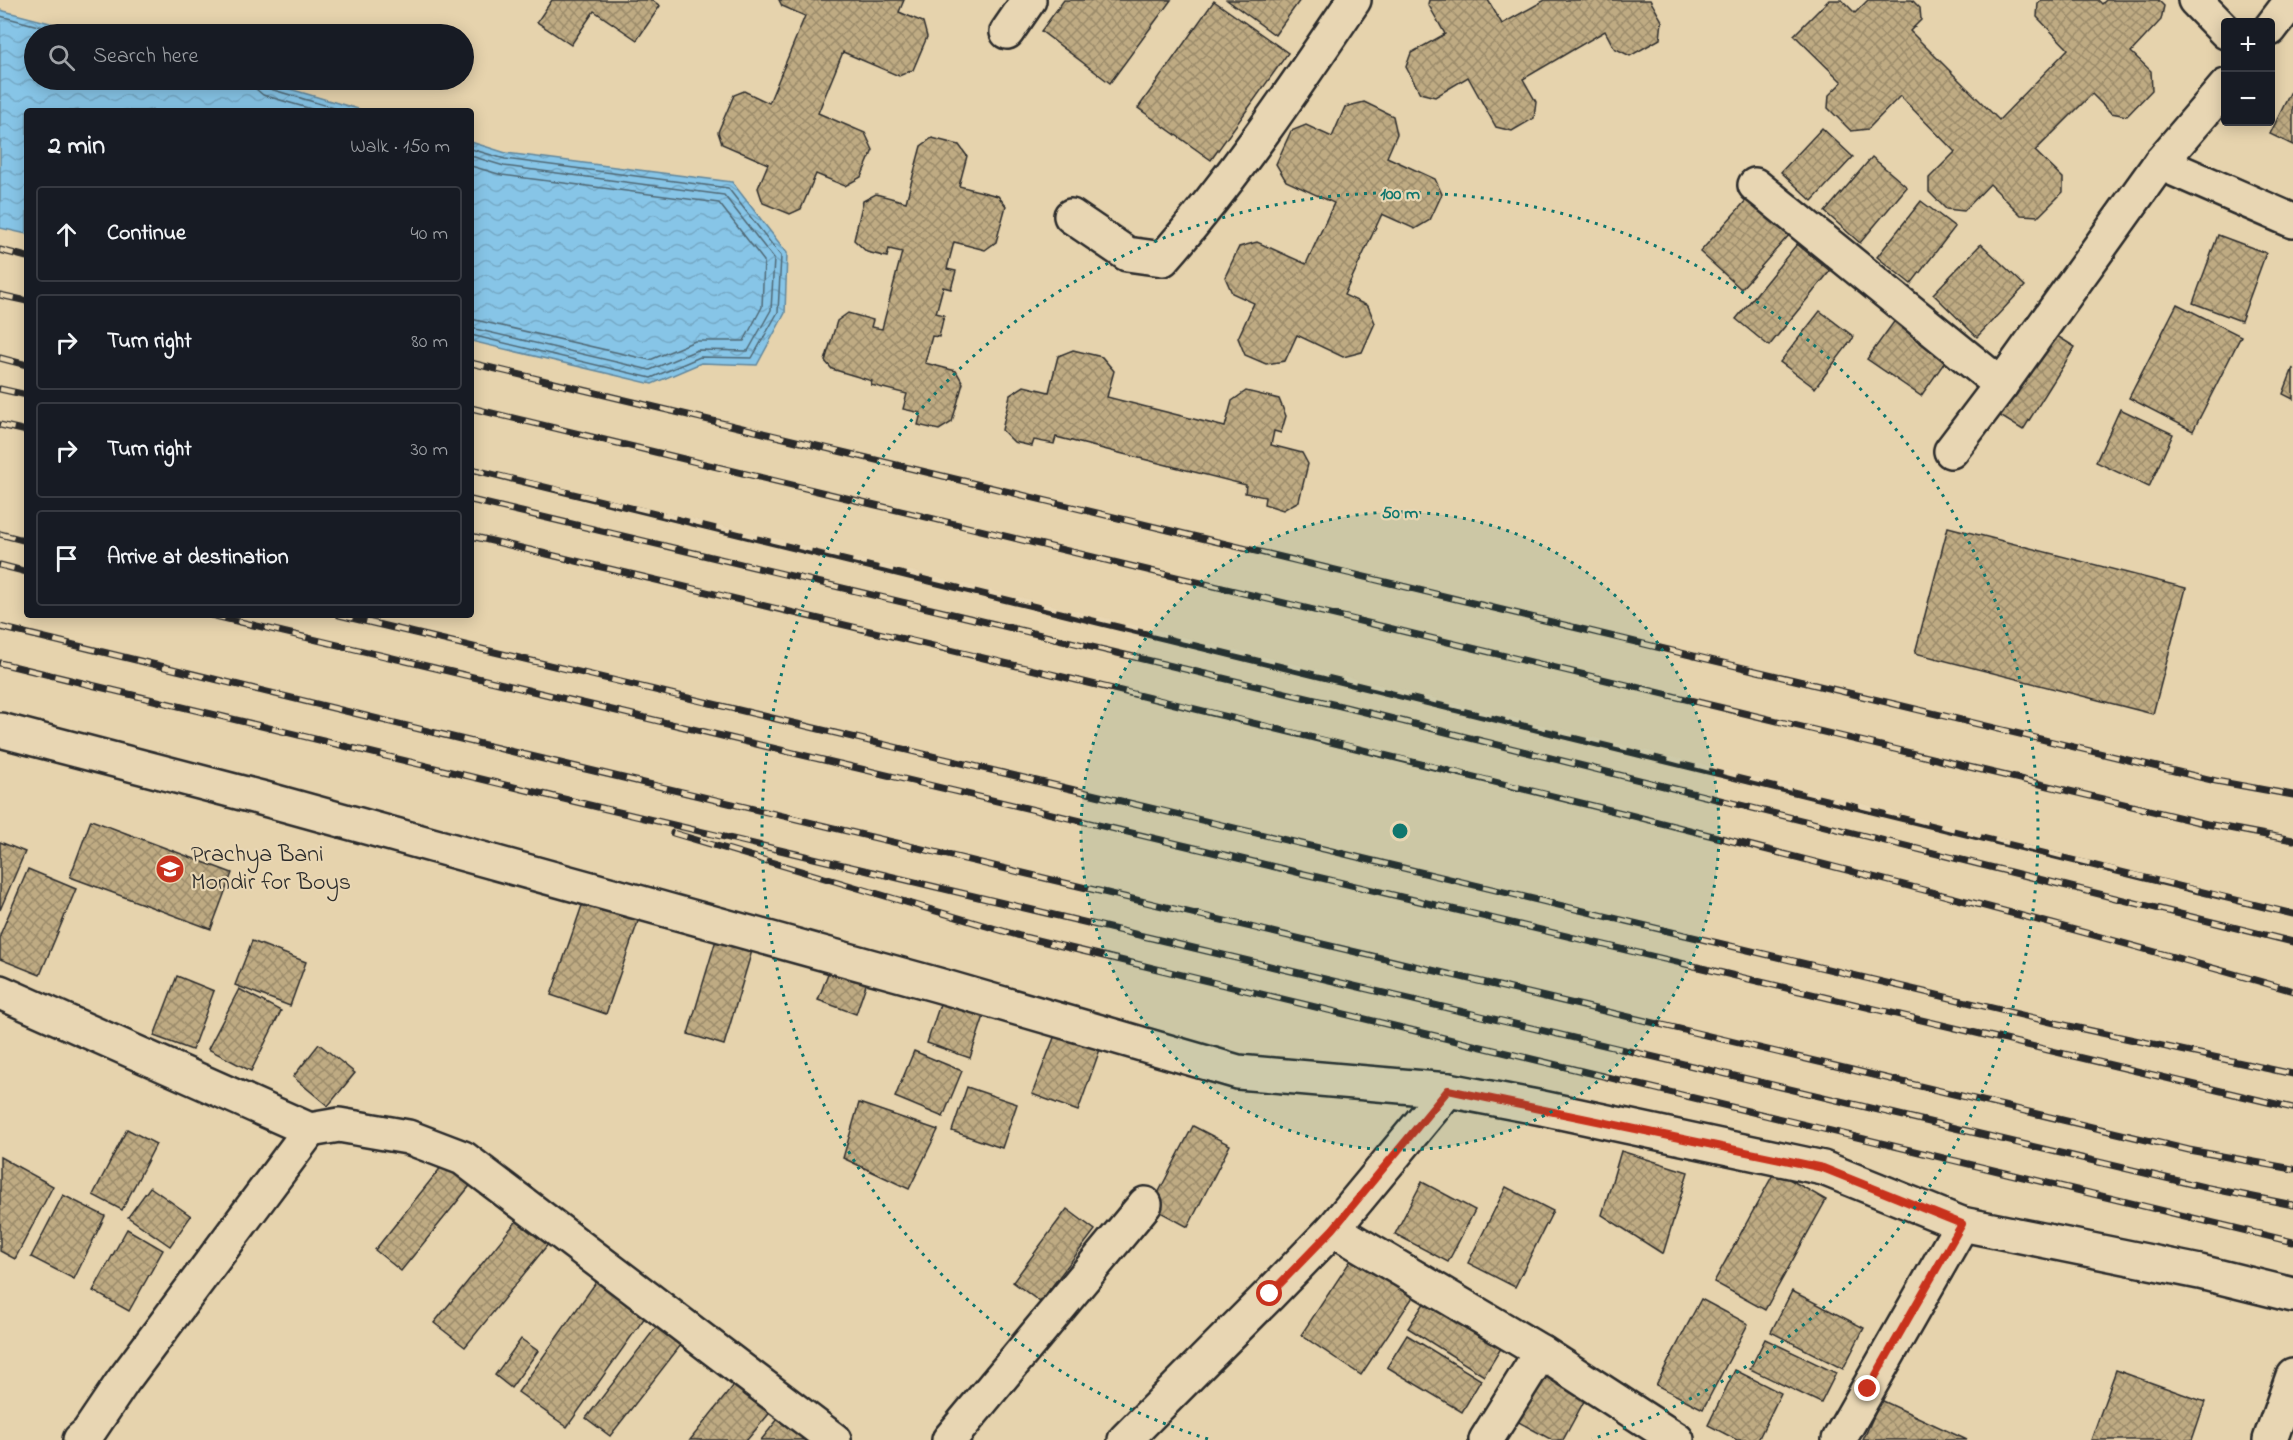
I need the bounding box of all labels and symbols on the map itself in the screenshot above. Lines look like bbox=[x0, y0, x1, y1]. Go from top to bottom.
text: 100 m bbox=[1380, 182, 1420, 208]
text: 50 m bbox=[1382, 501, 1418, 527]
centre of rings bbox=[1390, 821, 1410, 841]
place label: Prachya Bani Mondir for Boys bbox=[191, 838, 351, 902]
school or university icon: Prachya Bani Mondir for Boys bbox=[154, 853, 186, 885]
route start bbox=[1256, 1280, 1282, 1306]
route end bbox=[1854, 1375, 1880, 1401]

